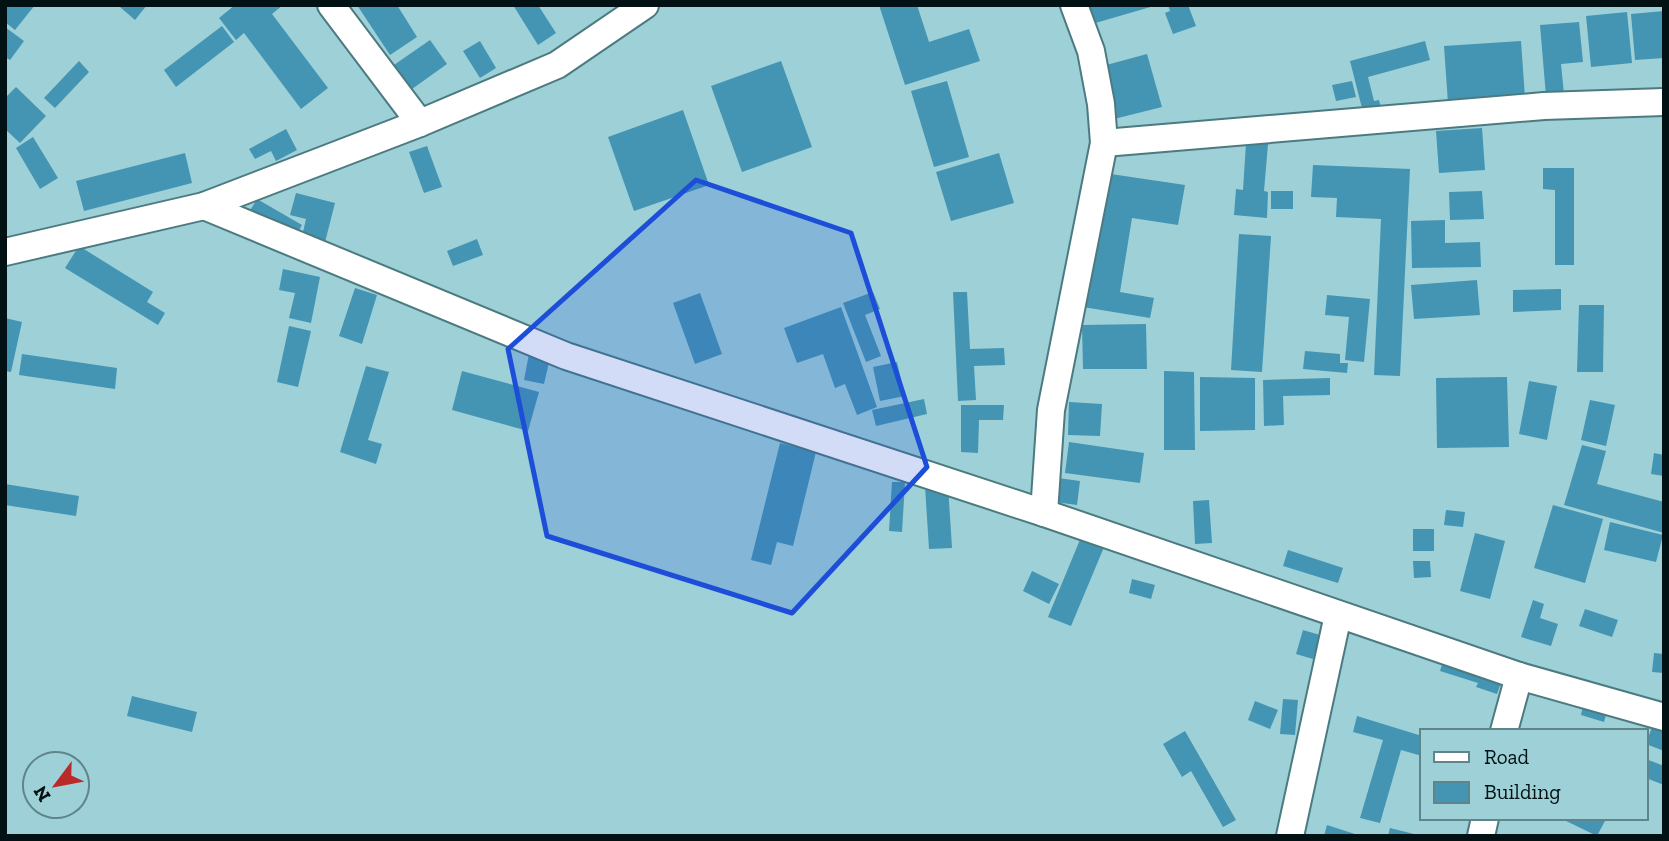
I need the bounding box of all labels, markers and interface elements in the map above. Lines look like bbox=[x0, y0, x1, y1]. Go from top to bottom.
legend bbox=[1420, 729, 1648, 820]
text: Road bbox=[1484, 744, 1530, 769]
north arrow bbox=[21, 750, 91, 820]
text: Building bbox=[1484, 779, 1561, 804]
text: N bbox=[28, 782, 56, 806]

